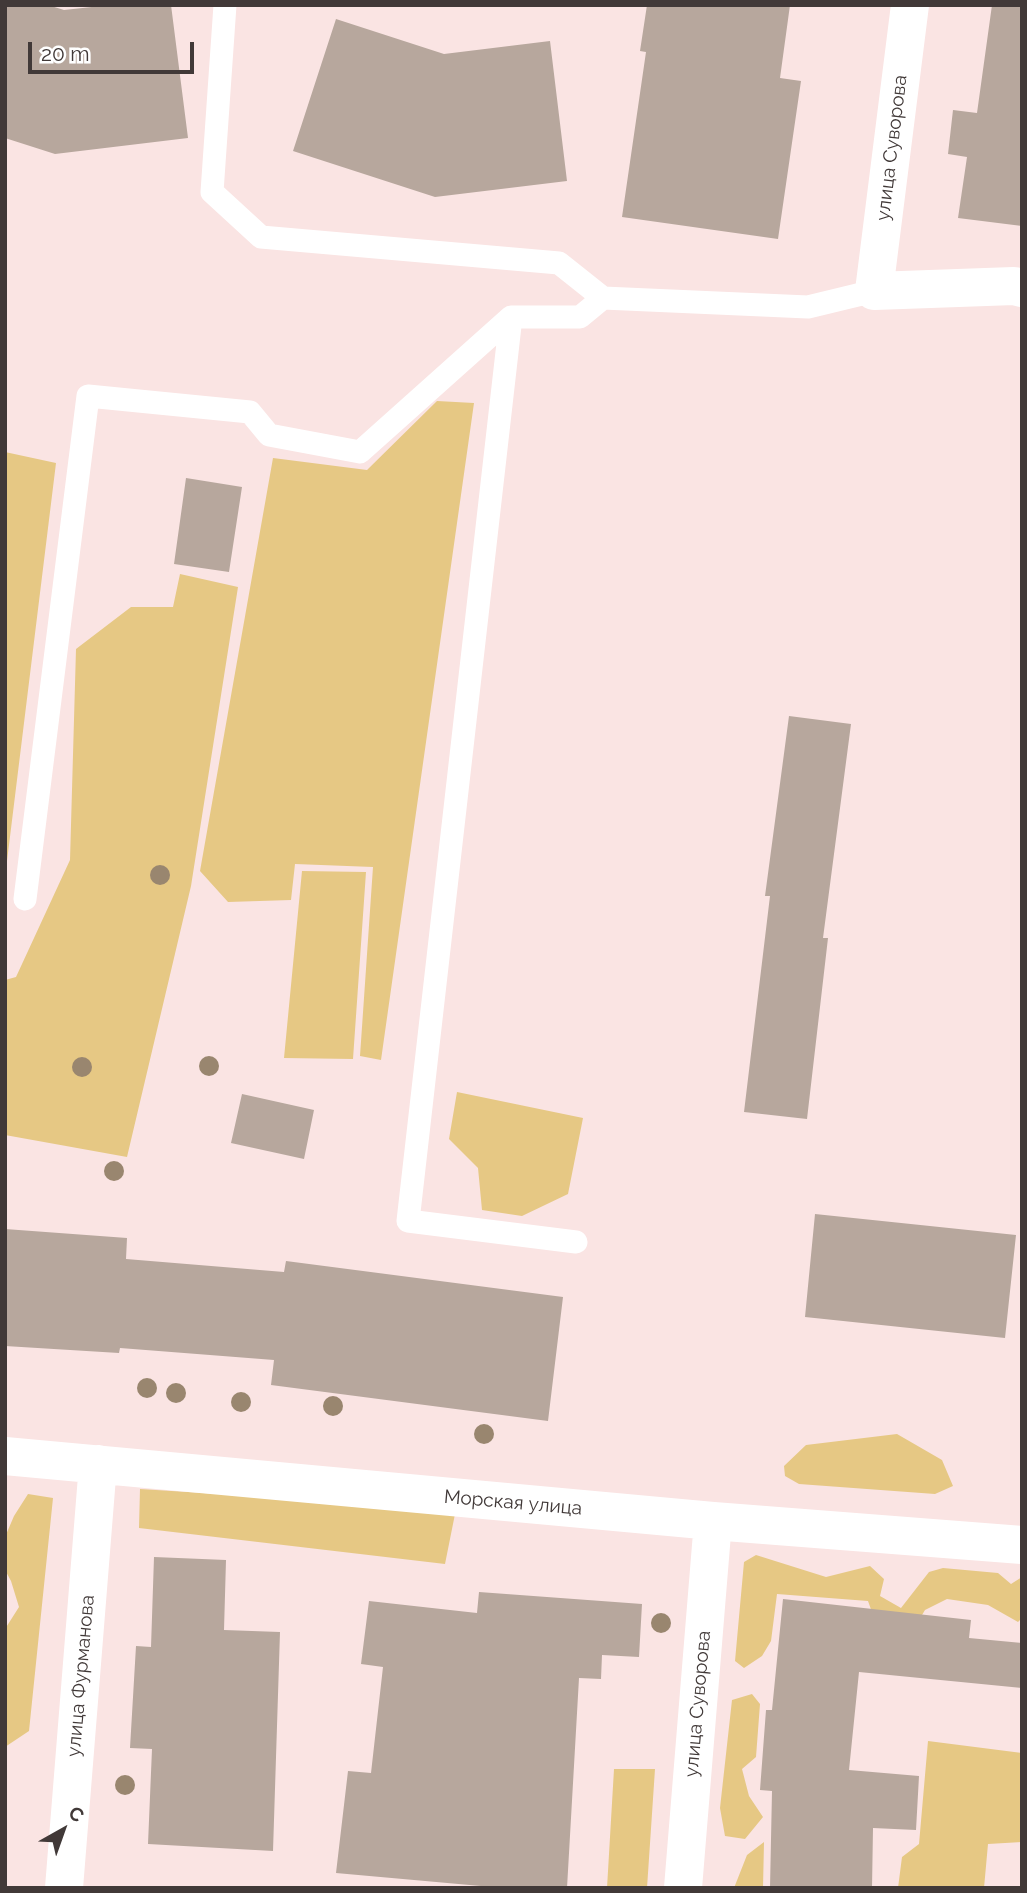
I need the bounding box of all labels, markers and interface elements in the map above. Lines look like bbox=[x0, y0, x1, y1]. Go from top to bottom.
scale bar bbox=[32, 28, 198, 72]
text: 20 m bbox=[41, 41, 89, 66]
street label: улица Суворова bbox=[872, 74, 912, 222]
street label: Морская улица bbox=[443, 1486, 583, 1520]
street label: улица Фурманова bbox=[63, 1594, 99, 1758]
street label: улица Суворова bbox=[680, 1630, 716, 1778]
north arrow bbox=[28, 1795, 98, 1865]
text: С bbox=[64, 1801, 89, 1827]

